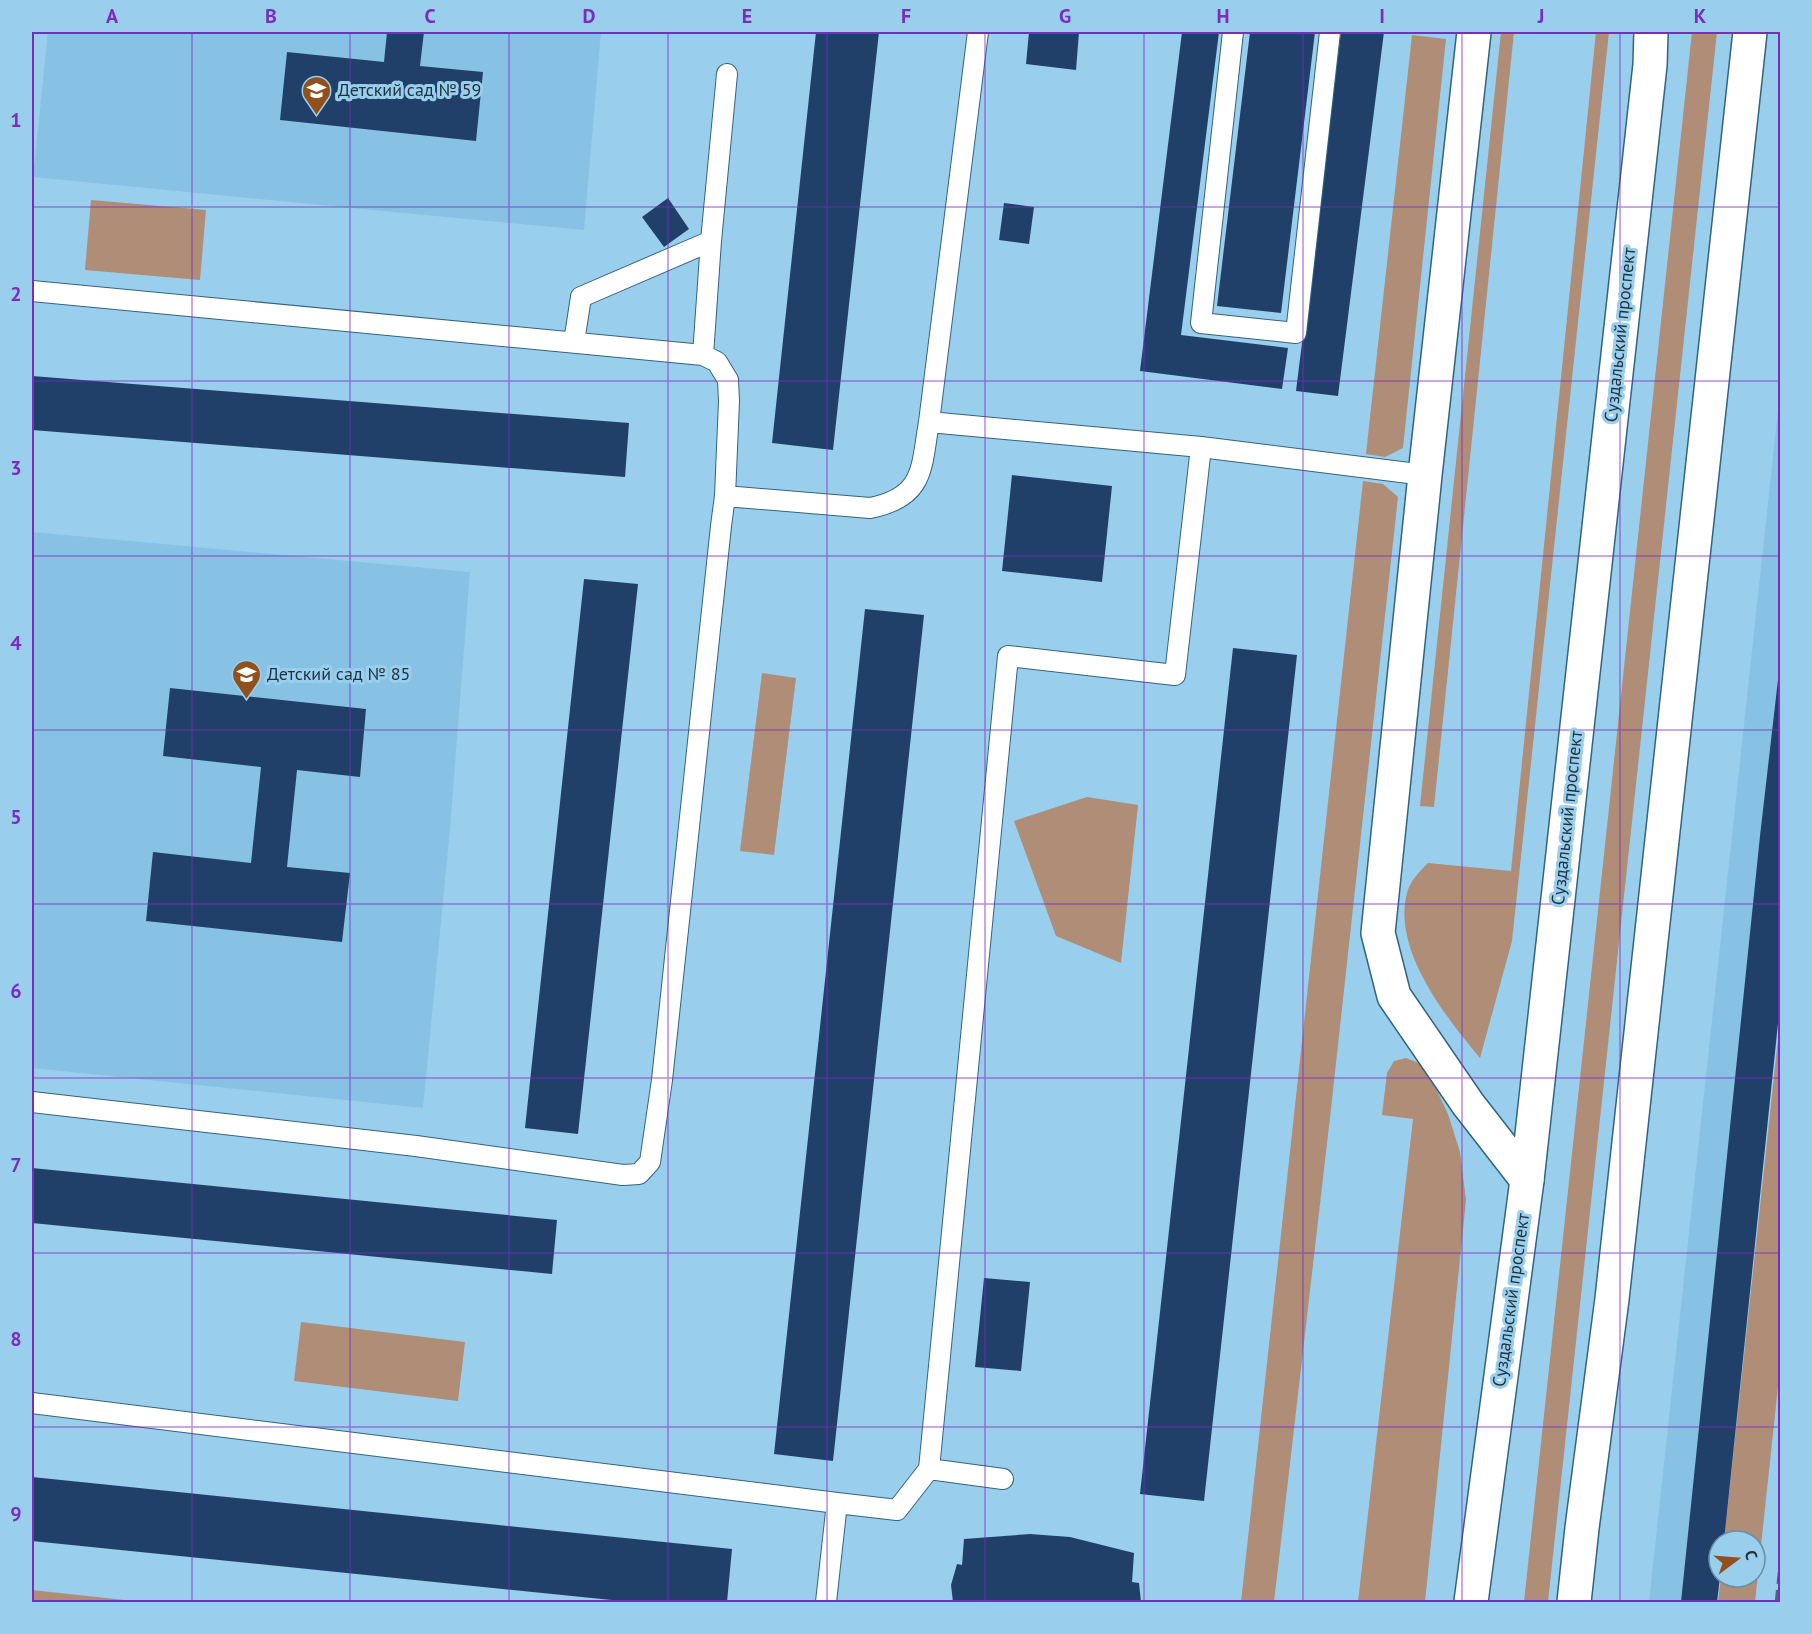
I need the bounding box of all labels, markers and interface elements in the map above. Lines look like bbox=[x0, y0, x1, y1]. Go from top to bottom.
text: A bbox=[106, 3, 119, 29]
text: B bbox=[265, 3, 277, 29]
text: C bbox=[424, 3, 436, 29]
text: D bbox=[583, 3, 596, 29]
text: E bbox=[742, 3, 752, 29]
text: F bbox=[901, 3, 911, 29]
text: G bbox=[1059, 3, 1071, 29]
text: H bbox=[1216, 3, 1230, 29]
text: I bbox=[1379, 3, 1385, 29]
text: J bbox=[1537, 3, 1544, 29]
text: K bbox=[1694, 3, 1707, 29]
school or university icon: Детский сад № 59 bbox=[301, 74, 333, 116]
place label: Детский сад № 59 bbox=[338, 78, 481, 101]
text: 1 bbox=[10, 107, 22, 133]
street label: Суздальский проспект bbox=[1599, 246, 1640, 423]
text: 2 bbox=[10, 281, 22, 307]
text: 3 bbox=[10, 455, 22, 481]
text: 4 bbox=[10, 630, 22, 656]
school or university icon: Детский сад № 85 bbox=[230, 658, 262, 700]
place label: Детский сад № 85 bbox=[267, 662, 410, 685]
street label: Суздальский проспект bbox=[1546, 729, 1587, 906]
text: 5 bbox=[10, 804, 22, 830]
text: 6 bbox=[10, 978, 22, 1004]
text: 7 bbox=[10, 1152, 22, 1178]
street label: Суздальский проспект bbox=[1487, 1211, 1534, 1388]
text: 8 bbox=[10, 1326, 22, 1352]
text: 9 bbox=[10, 1501, 22, 1527]
north arrow bbox=[1707, 1529, 1767, 1589]
text: С bbox=[1741, 1548, 1762, 1562]

